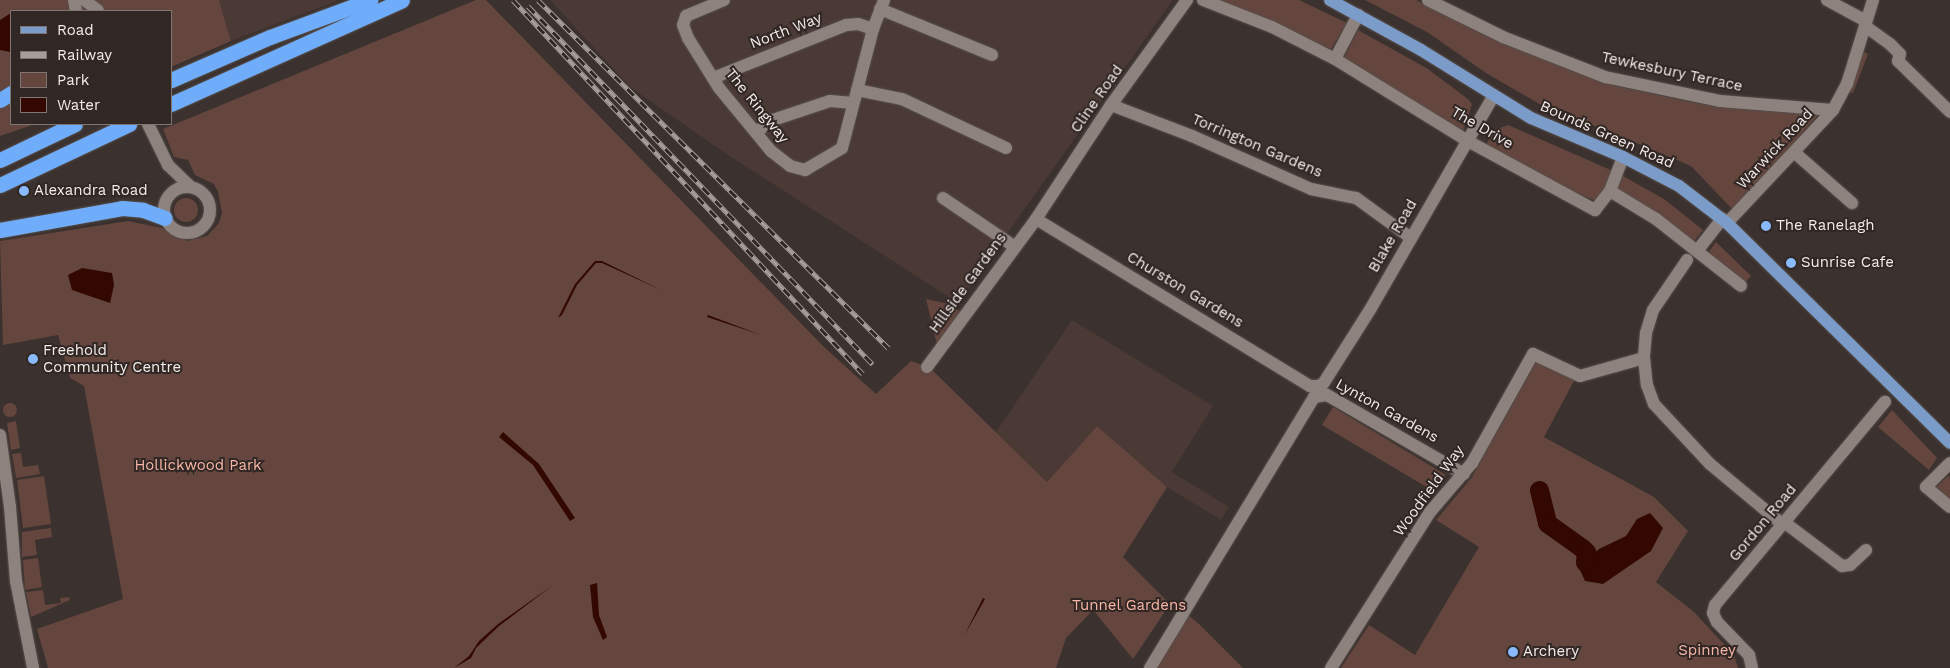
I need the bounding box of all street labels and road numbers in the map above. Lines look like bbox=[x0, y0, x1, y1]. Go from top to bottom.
street label: North Way bbox=[747, 9, 825, 53]
street label: Tewkesbury Terrace bbox=[1599, 48, 1745, 96]
street label: Cline Road bbox=[1067, 62, 1127, 136]
street label: The Ringway bbox=[721, 65, 793, 147]
street label: Bounds Green Road bbox=[1537, 97, 1677, 173]
street label: The Drive bbox=[1448, 103, 1516, 153]
street label: Warwick Road bbox=[1733, 105, 1817, 193]
street label: Torrington Gardens bbox=[1189, 110, 1325, 182]
street label: Blake Road bbox=[1365, 196, 1421, 276]
street label: Hillside Gardens bbox=[926, 229, 1010, 337]
street label: Churston Gardens bbox=[1123, 248, 1247, 332]
street label: Lynton Gardens bbox=[1332, 375, 1442, 447]
street label: Woodfield Way bbox=[1390, 442, 1468, 540]
street label: Gordon Road bbox=[1726, 481, 1800, 565]

